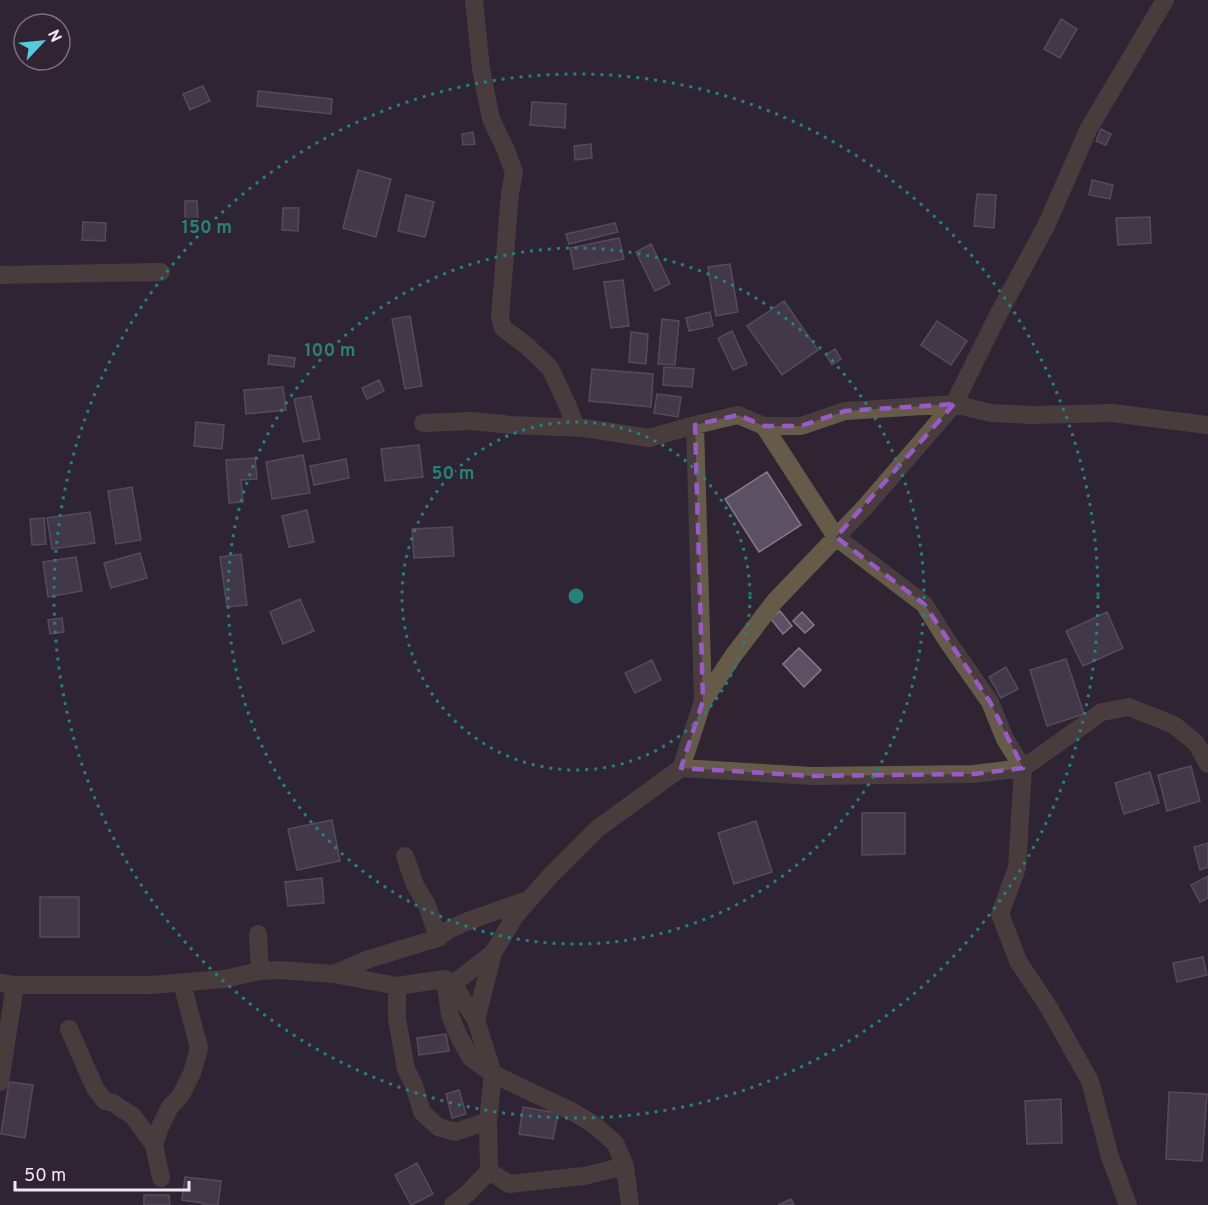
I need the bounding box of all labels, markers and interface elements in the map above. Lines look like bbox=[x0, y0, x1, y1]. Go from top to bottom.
north arrow bbox=[12, 12, 72, 72]
text: N bbox=[42, 27, 65, 46]
text: 150 m bbox=[182, 217, 232, 240]
text: 100 m bbox=[304, 340, 356, 363]
text: 50 m bbox=[431, 463, 475, 486]
centre of rings bbox=[566, 586, 586, 606]
scale bar bbox=[15, 1154, 189, 1192]
text: 50 m bbox=[24, 1165, 66, 1188]

